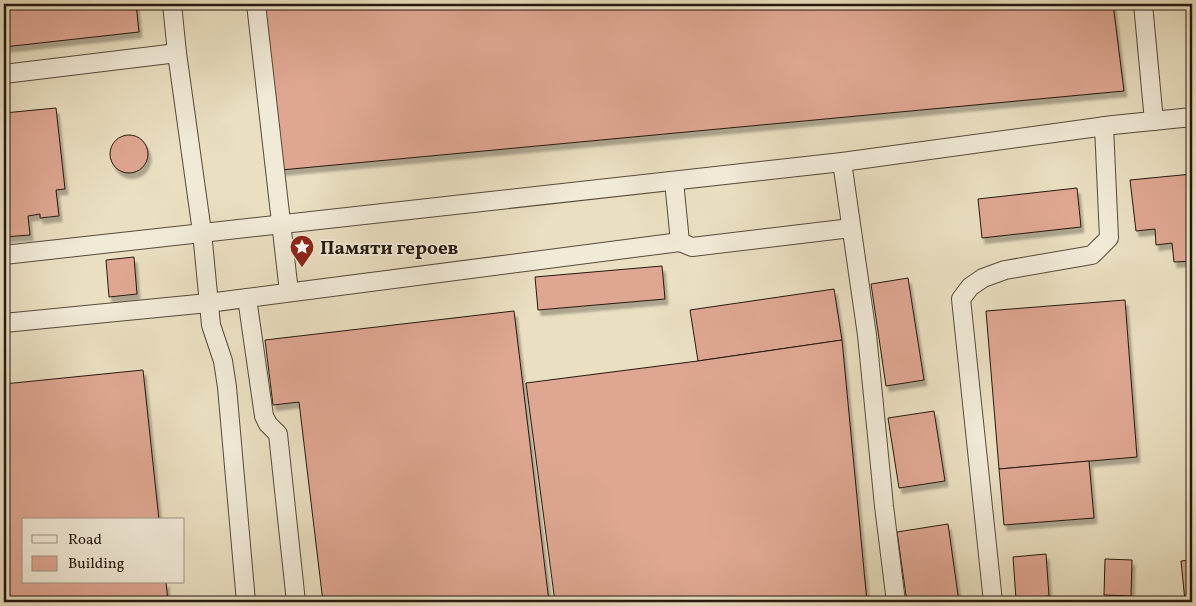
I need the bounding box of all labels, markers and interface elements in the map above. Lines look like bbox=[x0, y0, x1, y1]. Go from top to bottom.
place icon: Памяти героев bbox=[289, 234, 315, 268]
place label: Памяти героев bbox=[320, 236, 459, 262]
legend bbox=[22, 518, 185, 584]
text: Road bbox=[68, 530, 102, 551]
text: Building bbox=[68, 554, 125, 575]

